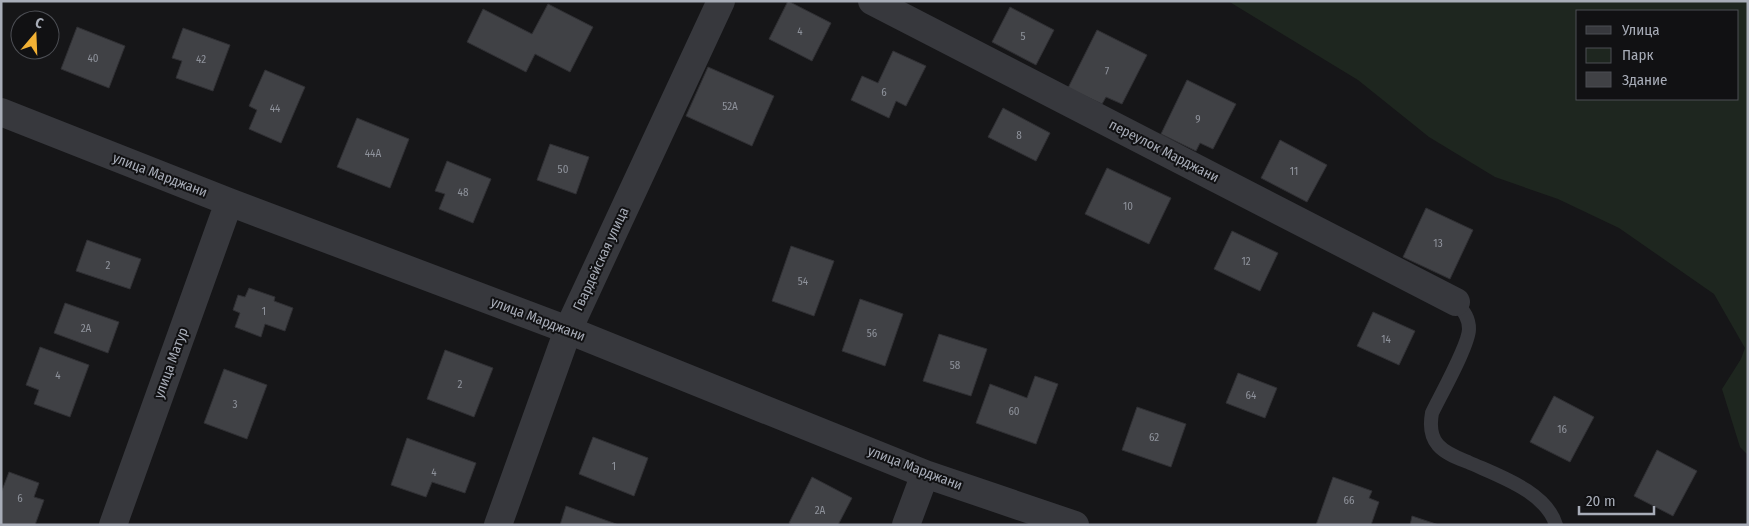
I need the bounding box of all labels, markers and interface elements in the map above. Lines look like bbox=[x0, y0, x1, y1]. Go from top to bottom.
north arrow bbox=[10, 10, 60, 60]
legend bbox=[1576, 10, 1739, 100]
text: С bbox=[33, 14, 46, 33]
text: Улица bbox=[1621, 21, 1660, 39]
house number: 4 bbox=[797, 25, 803, 38]
house number: 5 bbox=[1020, 30, 1026, 43]
text: Парк bbox=[1622, 46, 1653, 64]
house number: 40 bbox=[87, 52, 99, 65]
house number: 42 bbox=[196, 53, 206, 66]
house number: 7 bbox=[1105, 65, 1110, 78]
text: Здание bbox=[1622, 71, 1668, 89]
house number: 6 bbox=[881, 86, 887, 99]
house number: 52А bbox=[722, 100, 738, 113]
house number: 44 bbox=[270, 102, 281, 115]
house number: 9 bbox=[1195, 113, 1201, 126]
street label: переулок Марджани bbox=[1106, 116, 1222, 186]
house number: 8 bbox=[1016, 129, 1022, 142]
house number: 44А bbox=[365, 147, 381, 160]
street label: улица Марджани bbox=[110, 149, 210, 201]
house number: 50 bbox=[558, 163, 569, 176]
house number: 11 bbox=[1290, 165, 1298, 178]
house number: 48 bbox=[458, 186, 469, 199]
house number: 10 bbox=[1123, 200, 1133, 213]
street label: Гвардейская улица bbox=[570, 204, 633, 314]
house number: 13 bbox=[1433, 237, 1443, 250]
house number: 12 bbox=[1241, 255, 1251, 268]
house number: 2 bbox=[106, 259, 111, 272]
house number: 54 bbox=[798, 275, 809, 288]
street label: улица Марджани bbox=[488, 293, 588, 345]
house number: 1 bbox=[262, 305, 266, 318]
house number: 2А bbox=[81, 322, 92, 335]
street label: улица Матур bbox=[150, 325, 192, 401]
house number: 56 bbox=[867, 327, 878, 340]
house number: 14 bbox=[1381, 333, 1391, 346]
house number: 58 bbox=[950, 359, 961, 372]
house number: 4 bbox=[55, 369, 61, 382]
house number: 2 bbox=[458, 378, 463, 391]
house number: 64 bbox=[1246, 389, 1257, 402]
house number: 3 bbox=[233, 398, 238, 411]
house number: 60 bbox=[1008, 405, 1020, 418]
house number: 16 bbox=[1557, 423, 1567, 436]
house number: 62 bbox=[1149, 431, 1159, 444]
street label: улица Марджани bbox=[865, 442, 965, 494]
house number: 1 bbox=[612, 460, 616, 473]
house number: 4 bbox=[431, 466, 437, 479]
scale bar bbox=[1579, 484, 1654, 516]
house number: 6 bbox=[17, 492, 23, 505]
text: 20 m bbox=[1586, 492, 1616, 510]
house number: 66 bbox=[1344, 494, 1355, 507]
house number: 2А bbox=[815, 504, 826, 517]

